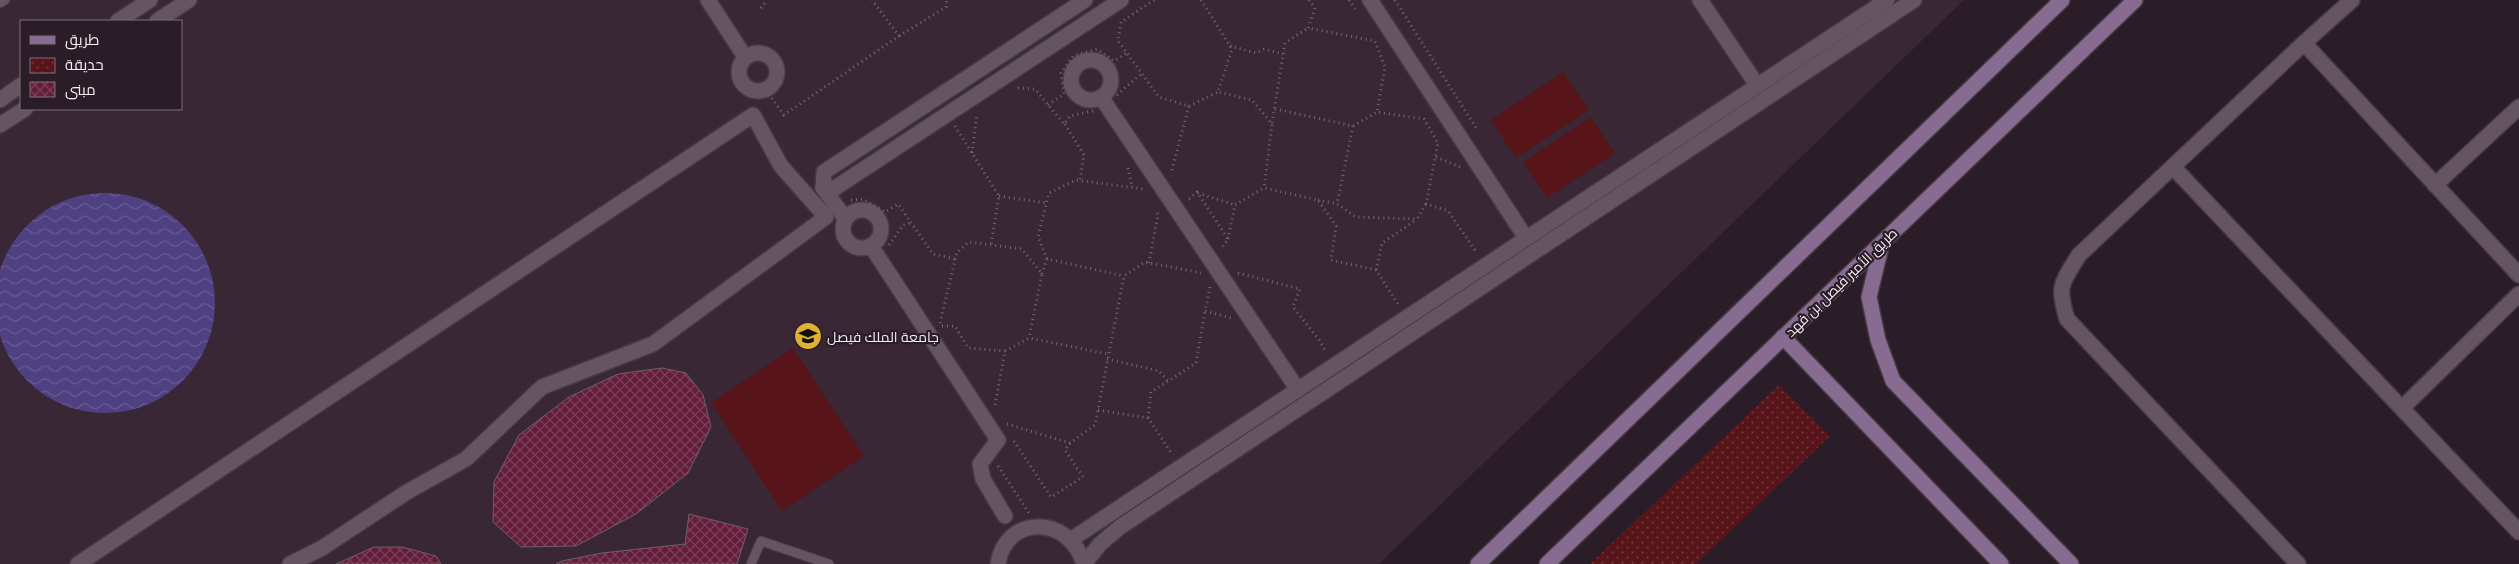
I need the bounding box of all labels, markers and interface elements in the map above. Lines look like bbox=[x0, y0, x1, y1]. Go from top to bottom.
legend bbox=[20, 20, 182, 110]
text: طريق bbox=[65, 29, 99, 50]
text: حديقة bbox=[65, 54, 104, 74]
text: مبنى bbox=[65, 79, 96, 100]
street label: طريق الأمير فيصل بن فهد bbox=[1781, 223, 1901, 341]
school or university icon: جامعة الملك فيصل bbox=[793, 321, 823, 351]
place label: جامعة الملك فيصل bbox=[827, 327, 939, 346]

